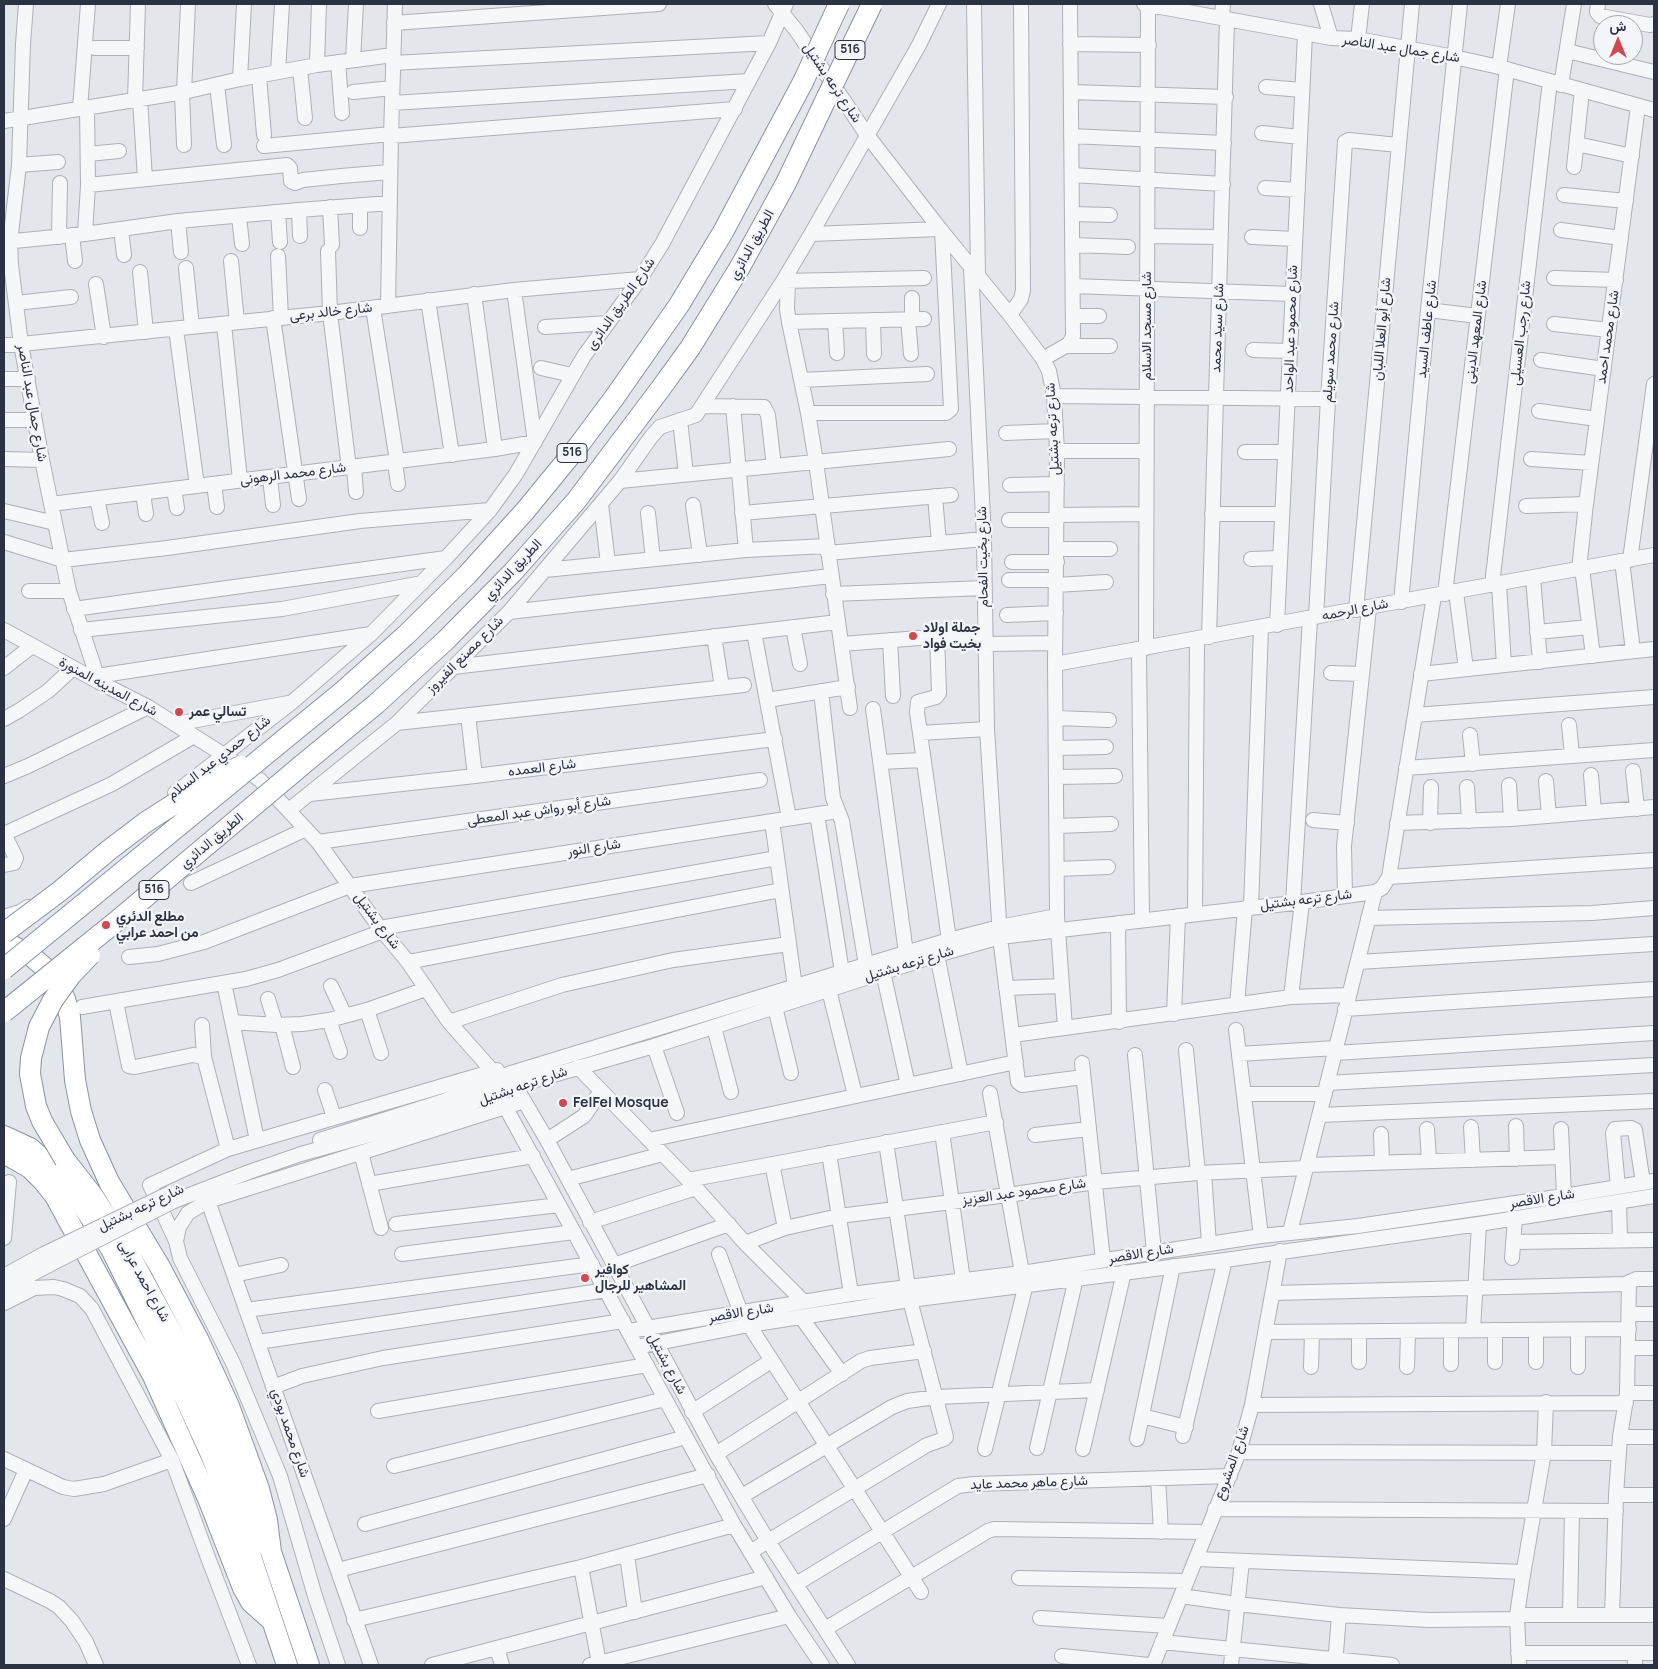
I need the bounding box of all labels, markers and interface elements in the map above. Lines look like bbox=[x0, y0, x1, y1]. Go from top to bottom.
north arrow bbox=[1593, 15, 1643, 65]
text: ش bbox=[1610, 16, 1626, 35]
street label: شارع جمال عبد الناصر bbox=[1341, 31, 1461, 67]
street label: شارع ترعه بشتيل bbox=[799, 40, 865, 126]
road number: 516 bbox=[835, 40, 865, 60]
street label: الطريق الدائري bbox=[726, 207, 778, 283]
street label: شارع الطريق الدائرى bbox=[583, 255, 659, 353]
street label: شارع محمود عبد الواحد bbox=[1280, 265, 1302, 393]
street label: شارع مسجد الاسلام bbox=[1139, 271, 1155, 381]
street label: شارع أبو العلا اللبان bbox=[1369, 277, 1395, 381]
street label: شارع عاطف السيد bbox=[1413, 279, 1441, 379]
street label: شارع المعهد الدينى bbox=[1461, 279, 1491, 385]
street label: شارع رجب العسيلى bbox=[1507, 280, 1535, 386]
street label: شارع سيد محمد bbox=[1208, 283, 1228, 373]
street label: شارع محمد احمد bbox=[1593, 289, 1623, 385]
street label: شارع خالد برعى bbox=[289, 299, 373, 325]
street label: شارع محمد سويلم bbox=[1319, 301, 1343, 403]
street label: شارع جمال عبد الناصر bbox=[13, 343, 51, 463]
street label: شارع ترعه بشتيل bbox=[1042, 382, 1064, 476]
road number: 516 bbox=[557, 443, 587, 462]
street label: شارع محمد الرهونى bbox=[239, 459, 347, 489]
street label: شارع بخيت الفحام bbox=[974, 506, 992, 608]
street label: الطريق الدائري bbox=[480, 536, 546, 604]
street label: شارع الرحمه bbox=[1320, 595, 1390, 625]
street label: شارع مصنع الفيروز bbox=[423, 613, 507, 697]
place label: جملة اولاد بخيت فواد bbox=[923, 620, 981, 652]
marker: جملة اولاد بخيت فواد bbox=[907, 630, 919, 642]
street label: شارع المدينه المنورة bbox=[56, 654, 160, 720]
place label: تسالي عمر bbox=[189, 704, 246, 720]
marker: تسالي عمر bbox=[173, 706, 185, 718]
street label: شارع حمدي عبد السلام bbox=[164, 712, 274, 804]
street label: شارع العمده bbox=[507, 756, 577, 780]
street label: شارع أبو رواش عبد المعطى bbox=[466, 793, 612, 829]
street label: الطريق الدائري bbox=[177, 810, 247, 872]
street label: شارع النور bbox=[566, 835, 622, 861]
road number: 516 bbox=[139, 880, 169, 900]
street label: شارع ترعه بشتيل bbox=[1259, 886, 1353, 914]
street label: شارع بشتيل bbox=[350, 889, 404, 953]
place label: مطلع الدئري من احمد عرابي bbox=[116, 909, 199, 942]
marker: مطلع الدئري من احمد عرابي bbox=[100, 919, 112, 931]
street label: شارع ترعه بشتيل bbox=[862, 942, 956, 986]
street label: شارع ترعه بشتيل bbox=[476, 1063, 570, 1109]
place label: FelFel Mosque bbox=[573, 1095, 669, 1111]
marker: FelFel Mosque bbox=[557, 1097, 569, 1109]
street label: شارع محمود عبد العزيز bbox=[961, 1175, 1087, 1209]
street label: شارع ترعه بشتيل bbox=[95, 1181, 187, 1235]
street label: شارع الاقصر bbox=[1508, 1186, 1576, 1212]
street label: شارع احمد عرابى bbox=[115, 1237, 173, 1325]
street label: شارع الاقصر bbox=[1107, 1241, 1175, 1267]
place label: كوافير المشاهير للرجال bbox=[595, 1262, 686, 1294]
marker: كوافير المشاهير للرجال bbox=[579, 1272, 591, 1284]
street label: شارع الاقصر bbox=[707, 1300, 775, 1326]
street label: شارع بشتيل bbox=[644, 1331, 690, 1397]
street label: شارع محمد بودي bbox=[267, 1386, 313, 1480]
street label: شارع المشروع bbox=[1211, 1423, 1253, 1503]
street label: شارع ماهر محمد عايد bbox=[970, 1473, 1088, 1493]

